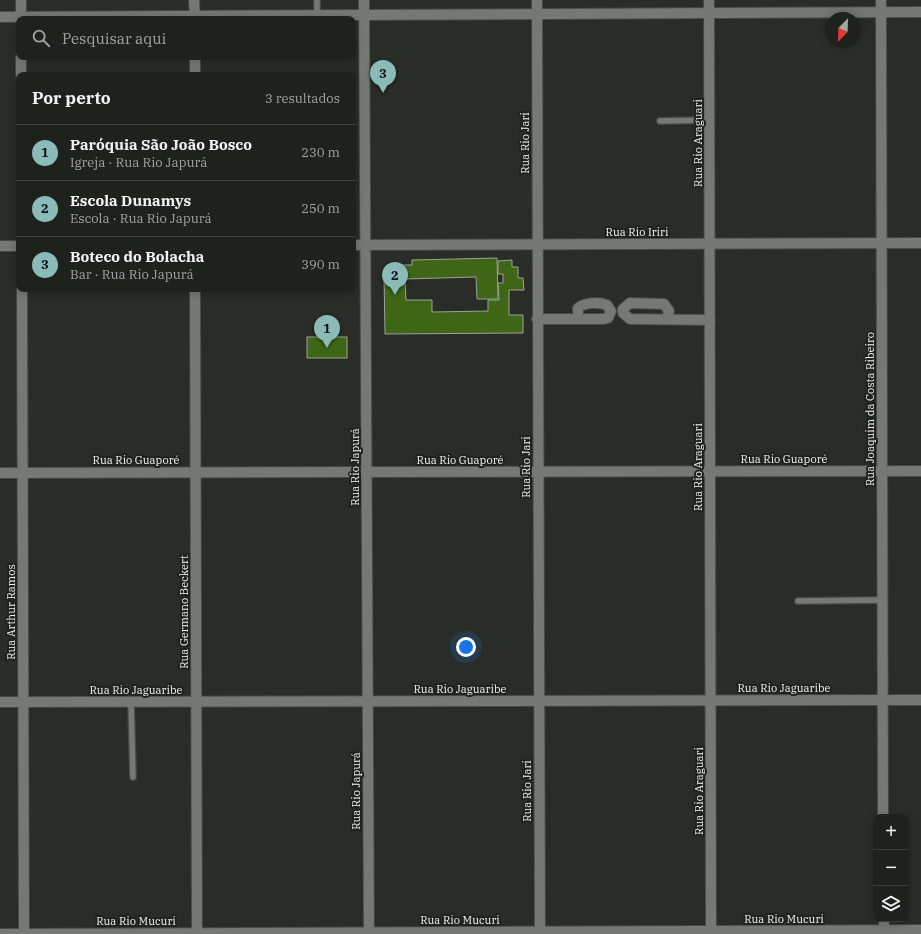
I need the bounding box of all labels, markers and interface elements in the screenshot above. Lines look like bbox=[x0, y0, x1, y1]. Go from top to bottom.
north arrow bbox=[825, 12, 861, 48]
search box bbox=[16, 16, 356, 60]
icon: search bbox=[30, 27, 52, 49]
text: Pesquisar aqui bbox=[62, 29, 166, 48]
pin: 3 bbox=[370, 60, 396, 93]
text: Por perto bbox=[32, 87, 111, 109]
text: 3 resultados bbox=[265, 90, 340, 107]
street label: Rua Rio Araguari bbox=[691, 99, 705, 187]
street label: Rua Rio Jari bbox=[518, 112, 532, 174]
text: Paróquia São João Bosco bbox=[70, 135, 252, 154]
text: 1 bbox=[41, 144, 49, 161]
text: 230 m bbox=[301, 144, 340, 161]
text: Igreja · Rua Rio Japurá bbox=[70, 154, 207, 171]
text: Escola Dunamys bbox=[70, 191, 191, 210]
text: 2 bbox=[41, 200, 49, 217]
text: 250 m bbox=[301, 200, 340, 217]
text: Escola · Rua Rio Japurá bbox=[70, 210, 212, 227]
street label: Rua Rio Iriri bbox=[606, 225, 669, 239]
text: Boteco do Bolacha bbox=[70, 247, 204, 266]
text: 3 bbox=[41, 256, 49, 273]
text: 390 m bbox=[301, 256, 340, 273]
pin: 2 bbox=[382, 262, 408, 295]
text: Bar · Rua Rio Japurá bbox=[70, 266, 194, 283]
pin: 1 bbox=[314, 315, 340, 348]
street label: Rua Joaquim da Costa Ribeiro bbox=[863, 332, 877, 486]
street label: Rua Rio Araguari bbox=[691, 423, 705, 511]
street label: Rua Rio Japurá bbox=[348, 428, 362, 506]
street label: Rua Rio Jari bbox=[519, 436, 533, 498]
street label: Rua Rio Guaporé bbox=[741, 452, 828, 466]
street label: Rua Rio Guaporé bbox=[93, 453, 180, 467]
street label: Rua Rio Guaporé bbox=[417, 453, 504, 467]
street label: Rua Germano Beckert bbox=[177, 555, 191, 669]
street label: Rua Arthur Ramos bbox=[4, 564, 18, 660]
your location bbox=[456, 637, 476, 657]
street label: Rua Rio Jaguaribe bbox=[738, 681, 831, 695]
street label: Rua Rio Jaguaribe bbox=[414, 682, 507, 696]
street label: Rua Rio Jaguaribe bbox=[90, 683, 183, 697]
street label: Rua Rio Araguari bbox=[692, 747, 706, 835]
street label: Rua Rio Japurá bbox=[349, 752, 363, 830]
street label: Rua Rio Jari bbox=[520, 760, 534, 822]
map controls bbox=[873, 814, 909, 922]
button: + bbox=[873, 814, 909, 850]
button: − bbox=[873, 850, 909, 886]
button: layers bbox=[873, 886, 909, 922]
street label: Rua Rio Mucuri bbox=[744, 912, 824, 926]
street label: Rua Rio Mucuri bbox=[420, 913, 500, 927]
street label: Rua Rio Mucuri bbox=[96, 914, 176, 928]

